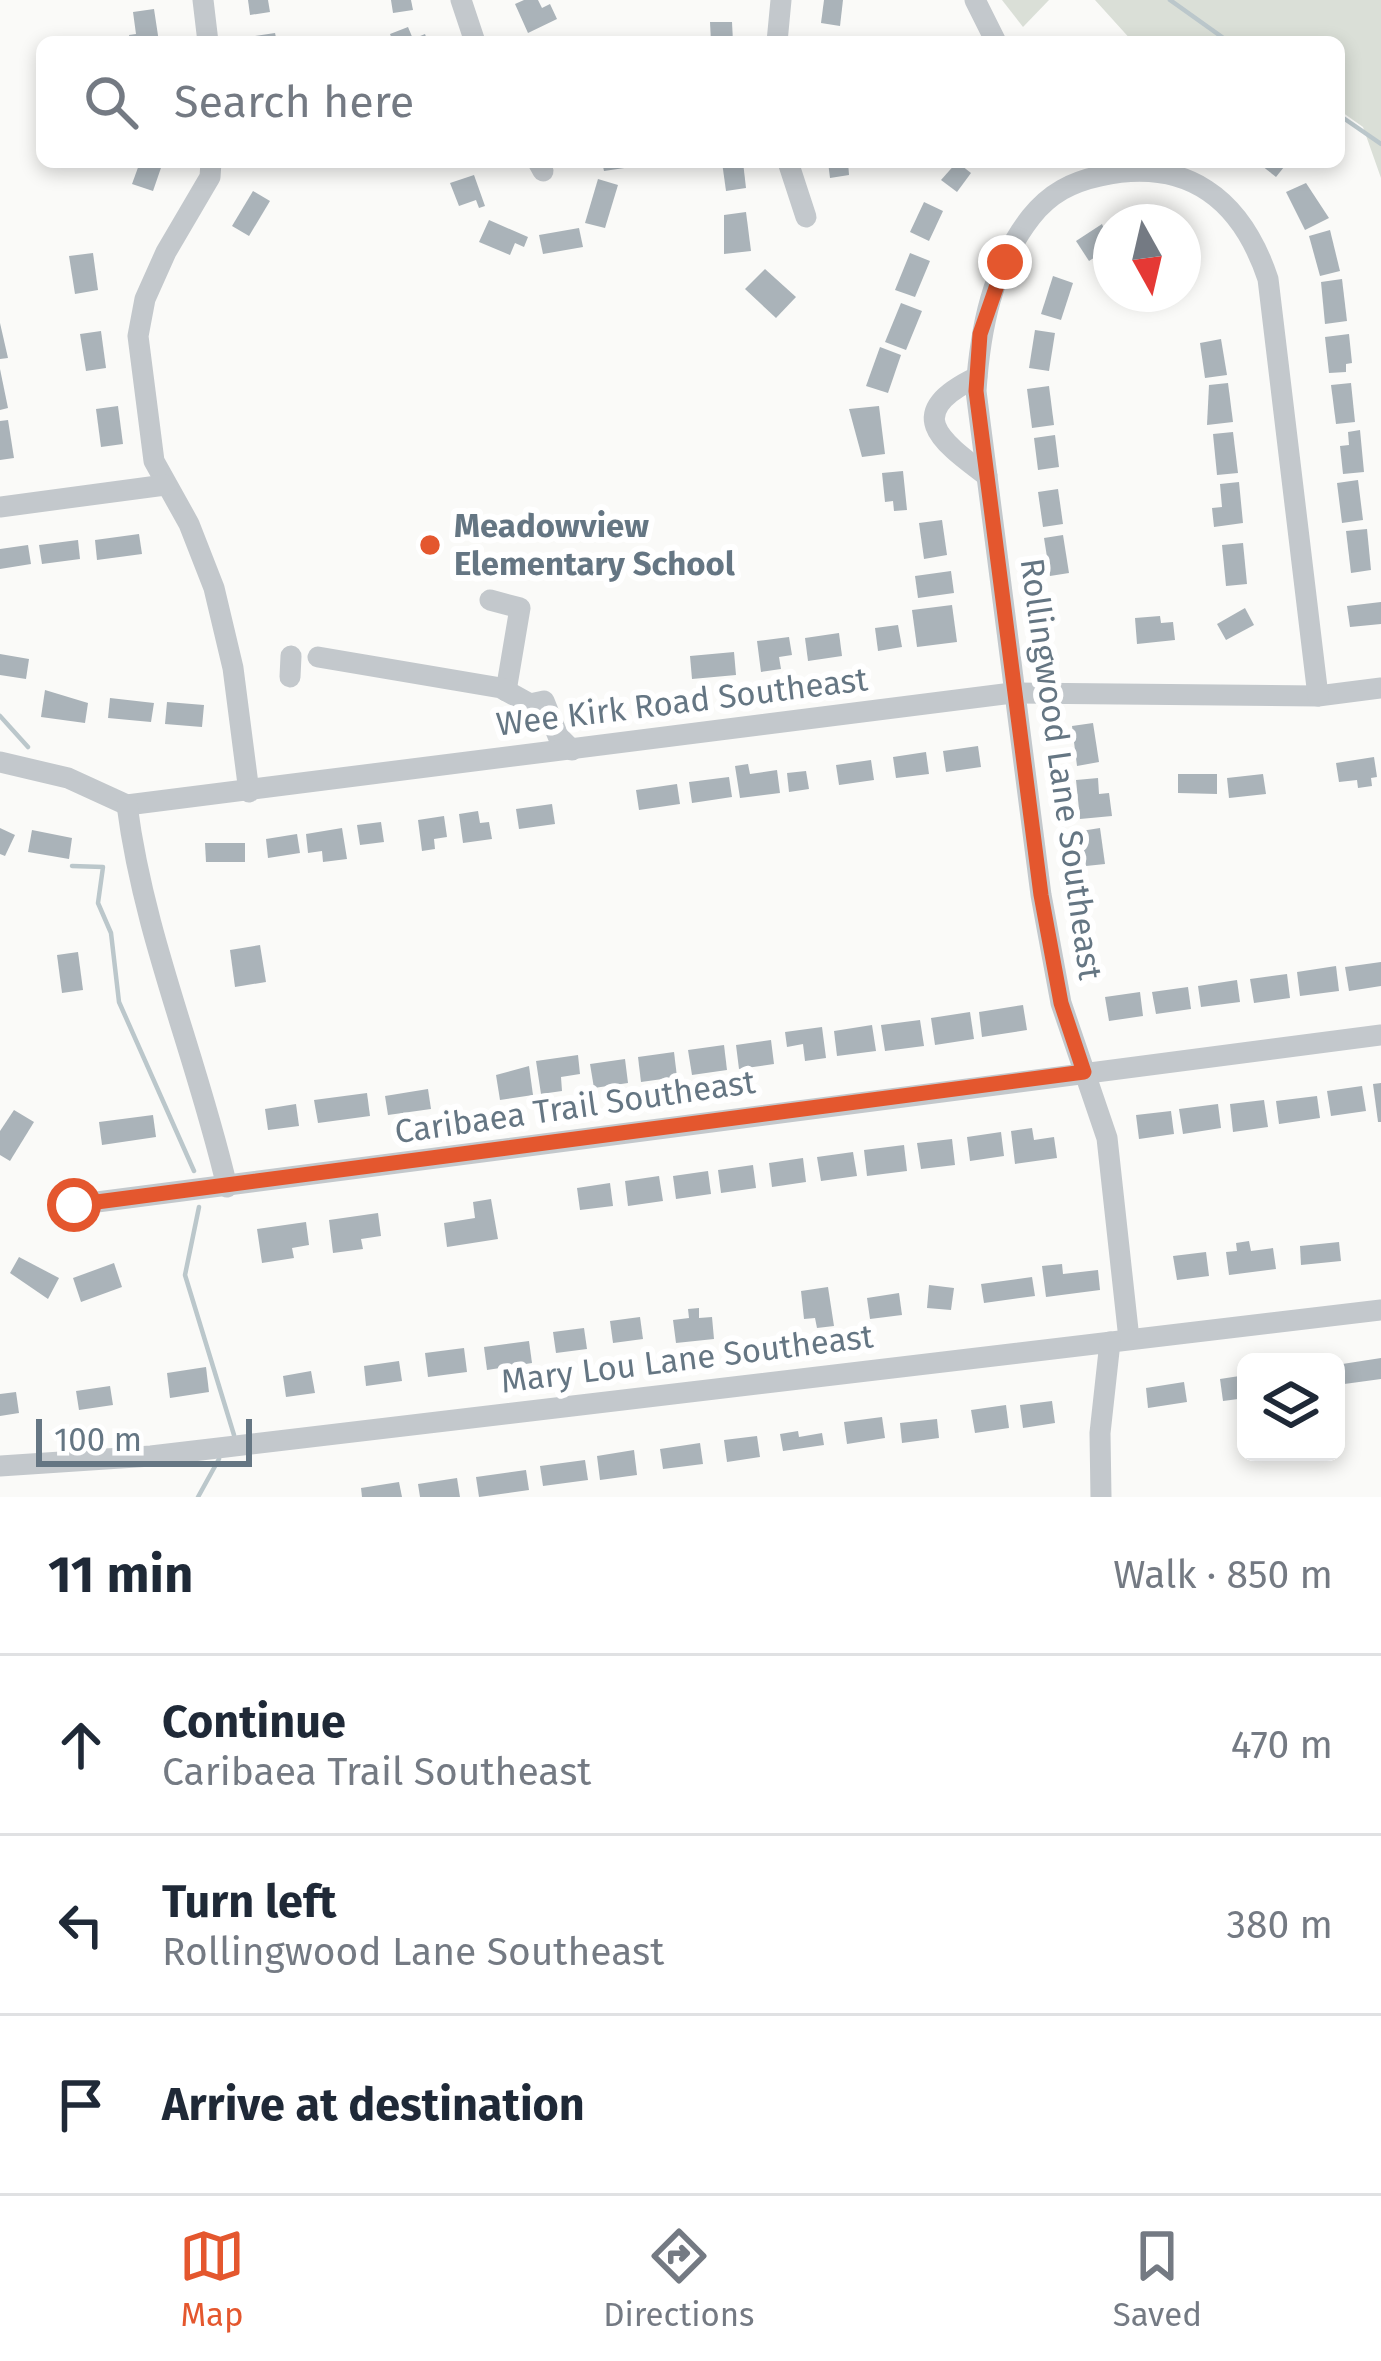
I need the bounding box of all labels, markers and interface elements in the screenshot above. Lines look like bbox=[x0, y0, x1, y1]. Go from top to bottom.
search box bbox=[36, 36, 1345, 168]
icon: search bbox=[78, 69, 144, 135]
text: Search here bbox=[174, 75, 414, 129]
north arrow bbox=[1093, 204, 1201, 312]
route end bbox=[978, 235, 1032, 289]
place label: Meadowview Elementary School bbox=[454, 506, 735, 584]
marker: Meadowview Elementary School bbox=[417, 532, 443, 558]
street label: Rollingwood Lane Southeast bbox=[1012, 556, 1110, 982]
street label: Wee Kirk Road Southeast bbox=[494, 659, 870, 745]
street label: Caribaea Trail Southeast bbox=[392, 1062, 758, 1152]
route start bbox=[47, 1178, 101, 1232]
street label: Mary Lou Lane Southeast bbox=[499, 1316, 875, 1402]
map controls bbox=[1237, 1353, 1345, 1461]
button: layers bbox=[1237, 1353, 1345, 1461]
scale bar bbox=[36, 1413, 252, 1466]
text: 100 m bbox=[54, 1420, 142, 1460]
text: 11 min bbox=[48, 1544, 193, 1606]
text: Walk · 850 m bbox=[1113, 1552, 1333, 1598]
text: Continue bbox=[162, 1695, 346, 1749]
icon: ahead bbox=[48, 1712, 114, 1778]
text: 470 m bbox=[1231, 1722, 1333, 1768]
text: Caribaea Trail Southeast bbox=[162, 1749, 591, 1795]
text: Turn left bbox=[162, 1875, 336, 1929]
icon: left bbox=[48, 1892, 114, 1958]
text: 380 m bbox=[1227, 1902, 1333, 1948]
text: Rollingwood Lane Southeast bbox=[162, 1929, 664, 1975]
icon: arrive bbox=[48, 2072, 114, 2138]
text: Arrive at destination bbox=[162, 2078, 585, 2132]
tab: Map bbox=[179, 2223, 245, 2335]
tab: Directions bbox=[603, 2223, 755, 2335]
tab: Saved bbox=[1113, 2223, 1202, 2335]

